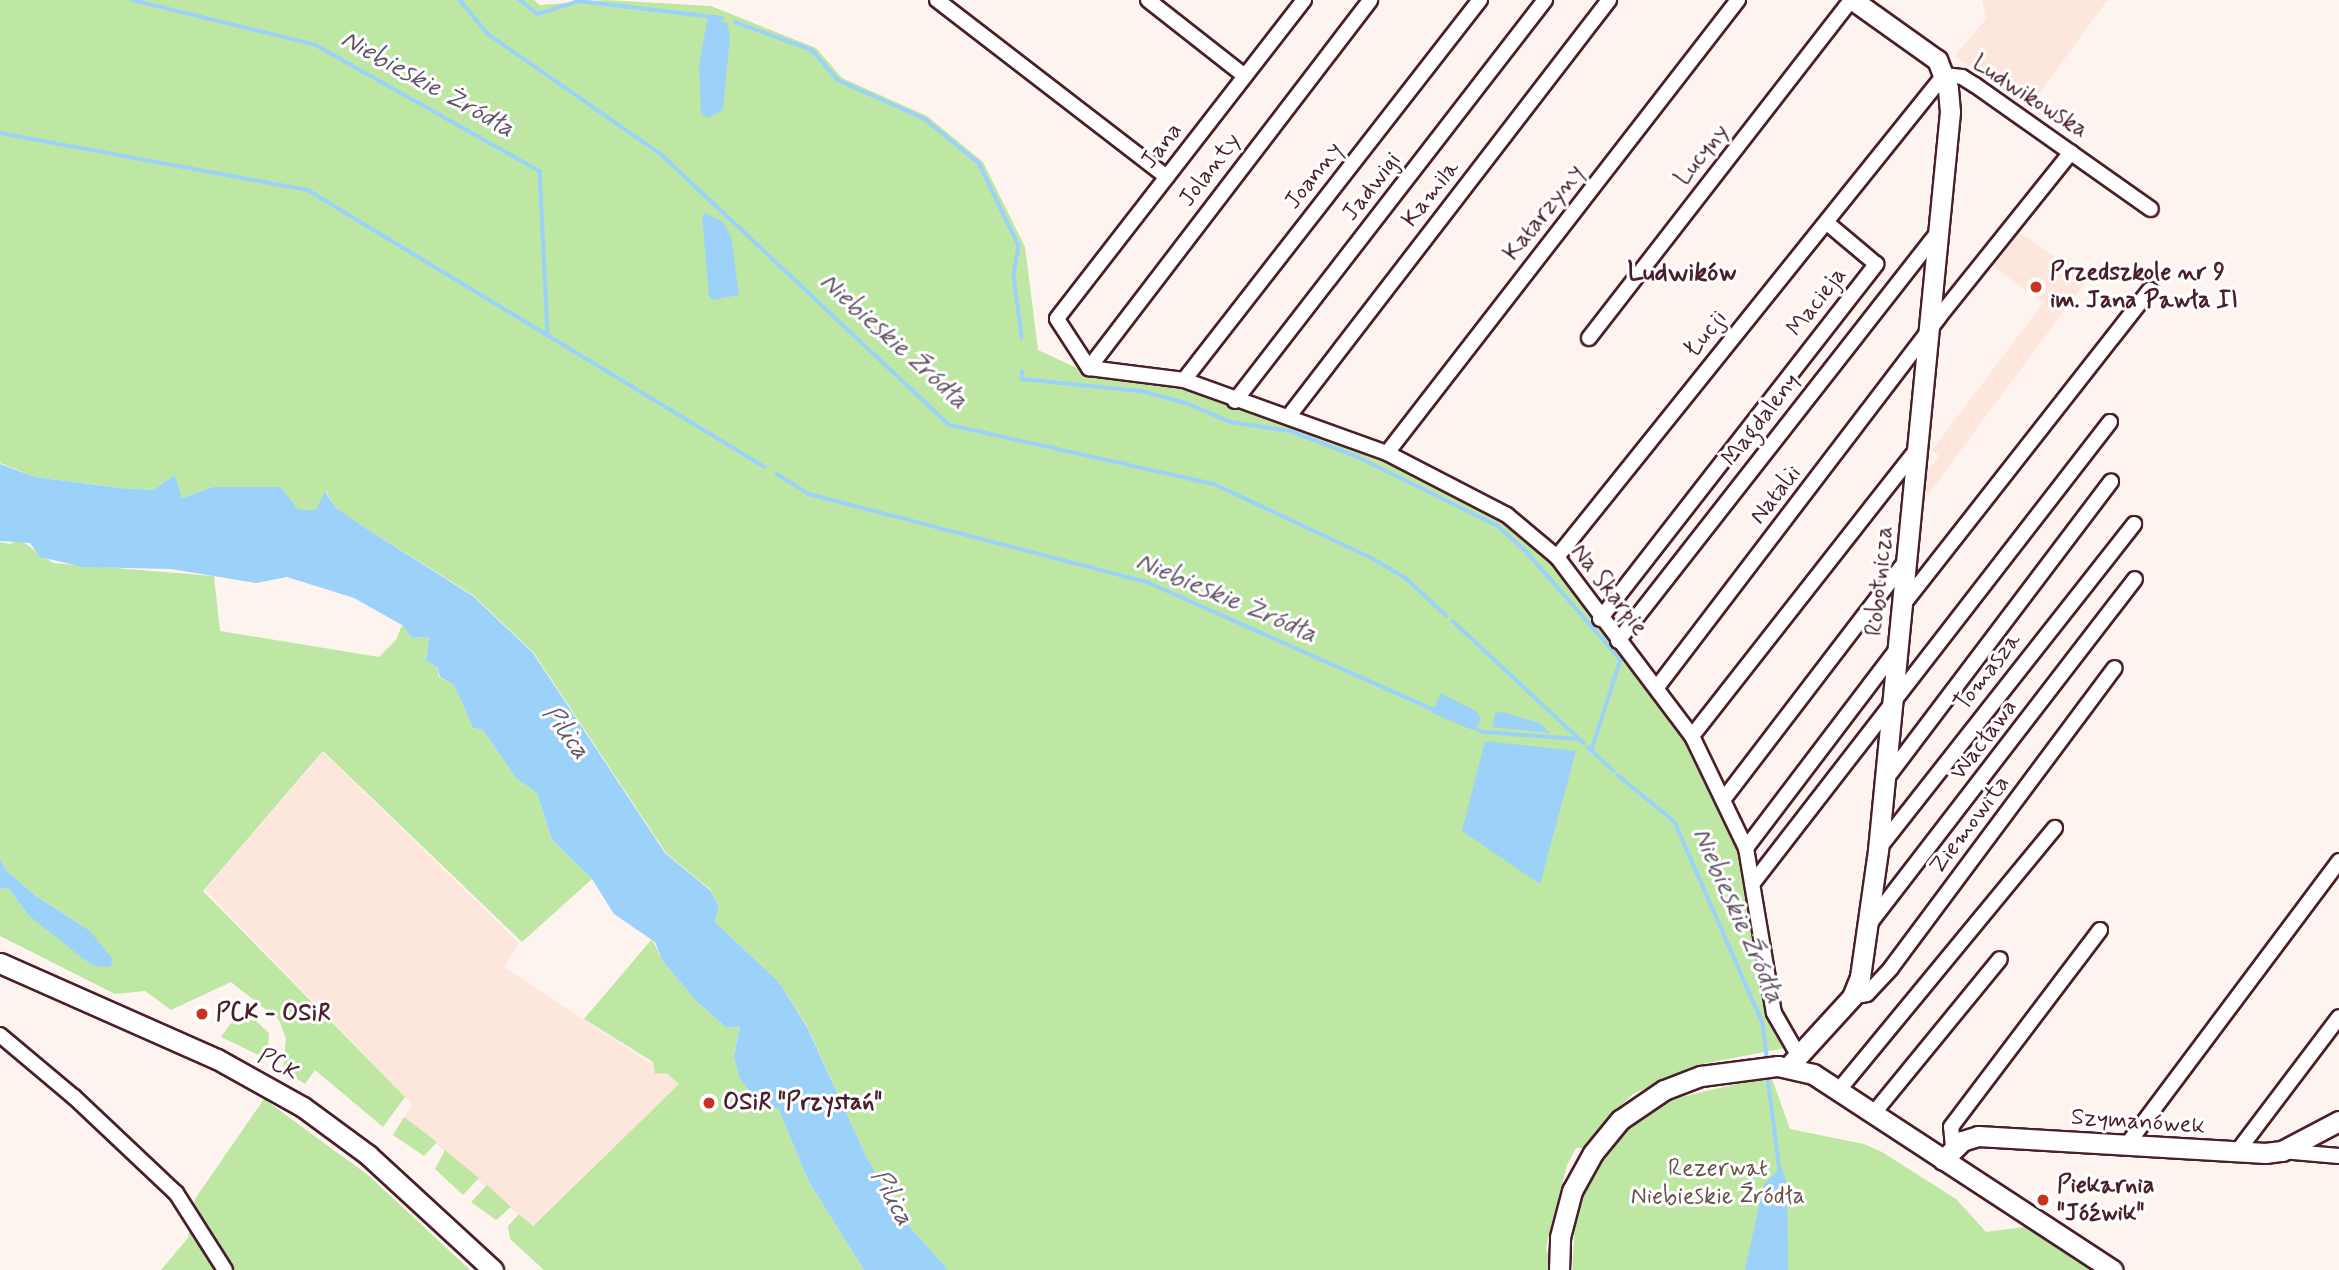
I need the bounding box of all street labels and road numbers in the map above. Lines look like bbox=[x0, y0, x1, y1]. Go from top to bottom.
street label: Ludwikowska bbox=[1967, 49, 2093, 145]
street label: Jana bbox=[1135, 117, 1189, 175]
street label: Lucyny bbox=[1669, 118, 1735, 192]
street label: Jolanty bbox=[1173, 127, 1247, 213]
street label: Joanny bbox=[1279, 137, 1349, 215]
street label: Jadwigi bbox=[1336, 147, 1408, 227]
street label: Kamila bbox=[1396, 155, 1466, 233]
street label: Katarzyny bbox=[1498, 159, 1590, 267]
street label: Macieja bbox=[1781, 261, 1853, 343]
street label: Łucji bbox=[1678, 305, 1734, 363]
street label: Magdaleny bbox=[1716, 368, 1806, 472]
street label: Natalii bbox=[1744, 460, 1808, 530]
street label: Robotnicza bbox=[1860, 525, 1900, 637]
street label: Na Skarpie bbox=[1563, 537, 1655, 643]
street label: Tomasza bbox=[1948, 627, 2028, 717]
street label: Wacława bbox=[1944, 694, 2024, 786]
street label: Ziemowita bbox=[1924, 770, 2016, 880]
street label: PCK bbox=[253, 1042, 303, 1088]
street label: Szymanówek bbox=[2070, 1103, 2206, 1141]

